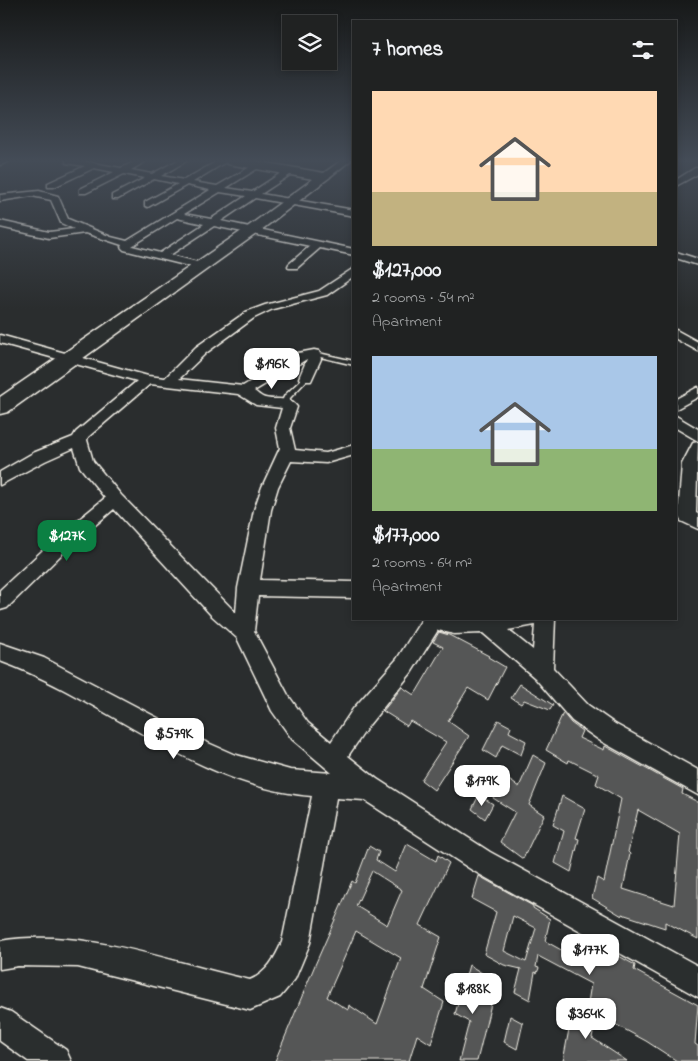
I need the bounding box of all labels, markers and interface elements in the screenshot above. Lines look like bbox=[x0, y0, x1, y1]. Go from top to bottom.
map controls bbox=[282, 15, 337, 70]
button: layers bbox=[282, 15, 337, 70]
text: 7 homes bbox=[372, 35, 443, 65]
icon: filters bbox=[629, 36, 657, 64]
icon: home bbox=[470, 124, 560, 214]
text: $127,000 bbox=[372, 256, 441, 286]
text: 2 rooms · 54 m² bbox=[372, 286, 474, 310]
text: Apartment bbox=[372, 310, 442, 334]
pin: $196K bbox=[237, 348, 307, 390]
text: $196K bbox=[255, 352, 289, 376]
icon: home bbox=[470, 389, 560, 479]
pin: $127K bbox=[32, 520, 102, 562]
text: $177,000 bbox=[372, 521, 440, 551]
text: $127K bbox=[48, 524, 86, 548]
text: 2 rooms · 64 m² bbox=[372, 551, 472, 575]
text: Apartment bbox=[372, 575, 442, 599]
pin: $579K bbox=[139, 718, 209, 760]
text: $579K bbox=[155, 722, 193, 746]
pin: $179K bbox=[447, 764, 517, 807]
text: $179K bbox=[465, 769, 499, 793]
pin: $177K bbox=[555, 934, 625, 976]
text: $177K bbox=[572, 938, 608, 962]
pin: $188K bbox=[438, 972, 508, 1015]
text: $188K bbox=[456, 977, 490, 1001]
pin: $364K bbox=[551, 998, 621, 1040]
text: $364K bbox=[567, 1002, 605, 1026]

